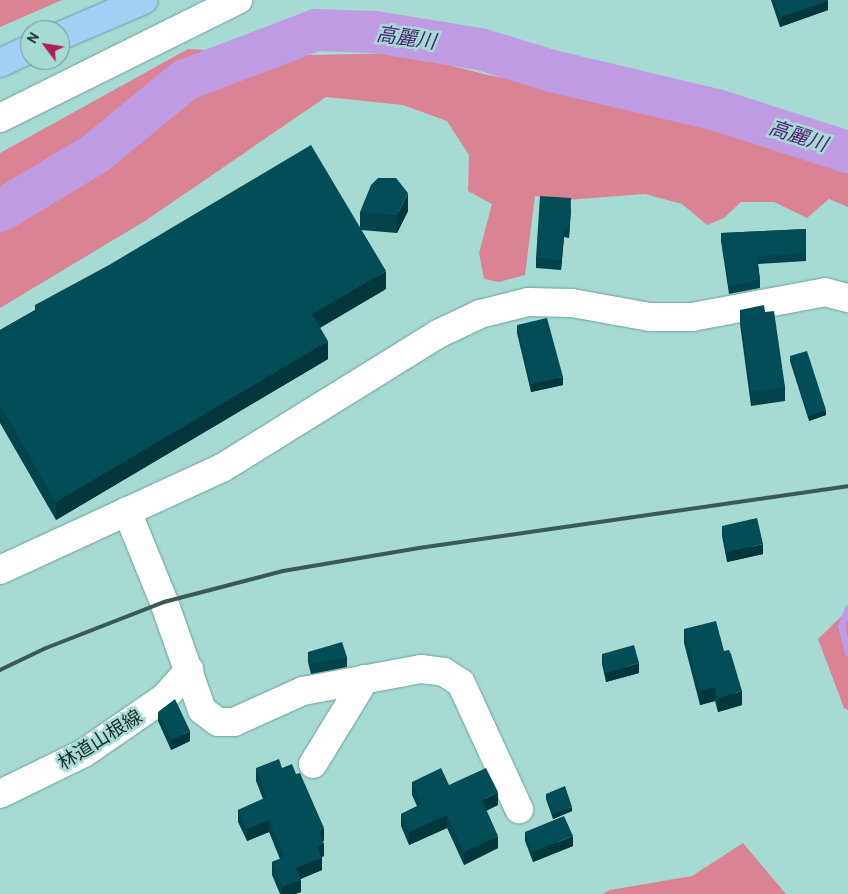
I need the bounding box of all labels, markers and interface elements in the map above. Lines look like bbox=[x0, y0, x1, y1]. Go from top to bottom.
north arrow bbox=[20, 20, 70, 70]
water label: 高麗川 bbox=[375, 22, 437, 54]
text: N bbox=[23, 29, 43, 47]
water label: 高麗川 bbox=[766, 115, 830, 157]
street label: 林道山根線 bbox=[54, 705, 146, 775]

